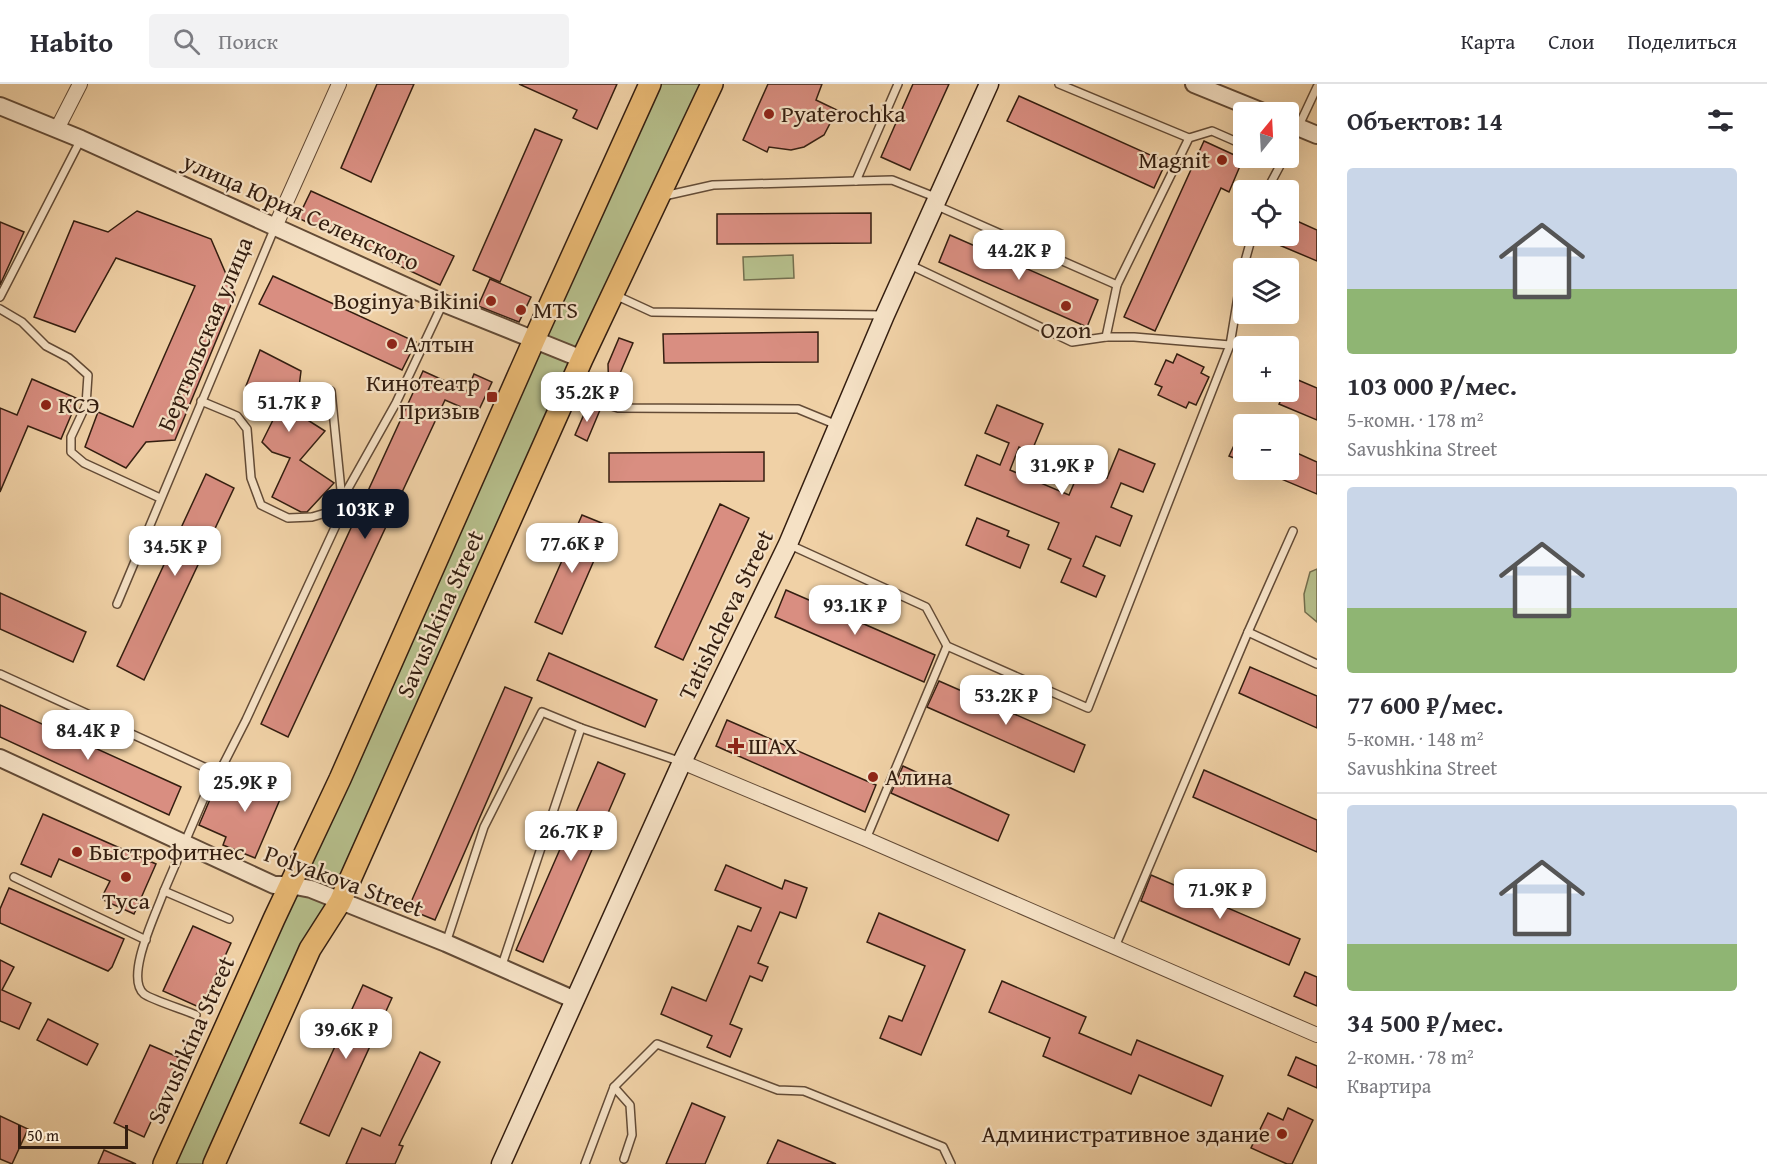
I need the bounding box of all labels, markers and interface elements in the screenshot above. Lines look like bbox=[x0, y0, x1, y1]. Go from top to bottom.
search box bbox=[149, 14, 569, 68]
text: Habito bbox=[30, 21, 113, 62]
icon: search bbox=[170, 25, 203, 58]
text: Поиск bbox=[218, 25, 278, 57]
text: Карта bbox=[1461, 26, 1515, 57]
text: Слои bbox=[1548, 26, 1594, 57]
text: Поделиться bbox=[1627, 26, 1737, 57]
place label: Pyaterochka bbox=[781, 96, 906, 131]
text: Объектов: 14 bbox=[1347, 101, 1503, 140]
north arrow bbox=[1233, 102, 1299, 168]
map controls bbox=[1233, 102, 1299, 480]
icon: filters bbox=[1704, 104, 1737, 137]
marker: Pyaterochka bbox=[762, 107, 776, 121]
place label: Magnit bbox=[1138, 142, 1211, 177]
street label: улица Юрия Селенского bbox=[176, 143, 425, 280]
marker: Magnit bbox=[1215, 153, 1229, 167]
button: locate bbox=[1233, 180, 1299, 246]
icon: home bbox=[1488, 207, 1596, 315]
pin: 44.2K ₽ bbox=[964, 230, 1074, 281]
street label: Бертюльская улица bbox=[148, 231, 262, 436]
text: 44.2K ₽ bbox=[987, 235, 1051, 264]
button: layers bbox=[1233, 258, 1299, 324]
place label: Boginya Bikini bbox=[333, 283, 479, 318]
place label: MTS bbox=[533, 292, 578, 327]
marker: Boginya Bikini bbox=[484, 294, 498, 308]
marker: Ozon bbox=[1059, 299, 1073, 313]
marker: MTS bbox=[514, 303, 528, 317]
place label: Ozon bbox=[1041, 312, 1092, 347]
place label: Алтын bbox=[404, 326, 474, 361]
button: + bbox=[1233, 336, 1299, 402]
marker: Алтын bbox=[385, 337, 399, 351]
place label: Кинотеатр Призыв bbox=[366, 365, 480, 428]
text: 103 000 ₽/мес. bbox=[1347, 366, 1517, 405]
pin: 35.2K ₽ bbox=[532, 372, 642, 423]
text: 35.2K ₽ bbox=[555, 377, 619, 406]
pin: 51.7K ₽ bbox=[234, 382, 344, 433]
place label: КСЭ bbox=[58, 387, 100, 422]
text: 51.7K ₽ bbox=[257, 387, 321, 416]
marker: Кинотеатр Призыв bbox=[485, 390, 499, 404]
marker: КСЭ bbox=[39, 398, 53, 412]
text: 5-комн. · 178 m² bbox=[1347, 405, 1483, 434]
button: − bbox=[1233, 414, 1299, 480]
text: Savushkina Street bbox=[1347, 434, 1497, 463]
pin: 31.9K ₽ bbox=[1007, 445, 1117, 496]
text: 31.9K ₽ bbox=[1030, 450, 1094, 479]
pin: 103K ₽ bbox=[316, 489, 414, 540]
text: 103K ₽ bbox=[336, 494, 394, 523]
pin: 77.6K ₽ bbox=[517, 523, 627, 574]
street label: Tatishcheva Street bbox=[669, 523, 782, 706]
street label: Savushkina Street bbox=[387, 524, 492, 703]
pin: 34.5K ₽ bbox=[120, 526, 230, 577]
icon: home bbox=[1488, 526, 1596, 634]
text: 77.6K ₽ bbox=[540, 528, 604, 557]
text: 34.5K ₽ bbox=[143, 531, 207, 560]
pin: 93.1K ₽ bbox=[800, 585, 910, 636]
text: 93.1K ₽ bbox=[823, 590, 887, 619]
pin: 53.2K ₽ bbox=[951, 675, 1061, 726]
text: 53.2K ₽ bbox=[974, 680, 1038, 709]
text: 77 600 ₽/мес. bbox=[1347, 685, 1503, 724]
pin: 84.4K ₽ bbox=[33, 710, 143, 761]
text: 84.4K ₽ bbox=[56, 715, 120, 744]
text: 5-комн. · 148 m² bbox=[1347, 724, 1483, 753]
place label: ШАХ bbox=[748, 728, 798, 763]
marker: ШАХ bbox=[729, 739, 743, 753]
text: Savushkina Street bbox=[1347, 753, 1497, 782]
place label: Алина bbox=[885, 759, 953, 794]
pin: 25.9K ₽ bbox=[190, 762, 300, 813]
text: 25.9K ₽ bbox=[213, 767, 277, 796]
marker: Алина bbox=[866, 770, 880, 784]
pin: 26.7K ₽ bbox=[516, 811, 626, 862]
text: 26.7K ₽ bbox=[539, 816, 603, 845]
place label: Быстрофитнес bbox=[89, 834, 245, 869]
street label: Polyakova Street bbox=[260, 836, 429, 926]
icon: home bbox=[1488, 844, 1596, 952]
marker: Быстрофитнес bbox=[70, 845, 84, 859]
pin: 71.9K ₽ bbox=[1165, 869, 1275, 920]
marker: Туса bbox=[119, 870, 133, 884]
text: 71.9K ₽ bbox=[1188, 874, 1252, 903]
place label: Туса bbox=[102, 883, 150, 918]
street label: Savushkina Street bbox=[138, 950, 243, 1129]
text: 34 500 ₽/мес. bbox=[1347, 1003, 1503, 1042]
pin: 39.6K ₽ bbox=[291, 1009, 401, 1060]
text: 39.6K ₽ bbox=[314, 1014, 378, 1043]
text: 2-комн. · 78 m² bbox=[1347, 1042, 1474, 1071]
text: Квартира bbox=[1347, 1071, 1431, 1100]
place label: Административное здание bbox=[982, 1116, 1270, 1151]
scale bar bbox=[18, 1122, 128, 1150]
text: 50 m bbox=[27, 1123, 59, 1147]
marker: Административное здание bbox=[1275, 1127, 1289, 1141]

